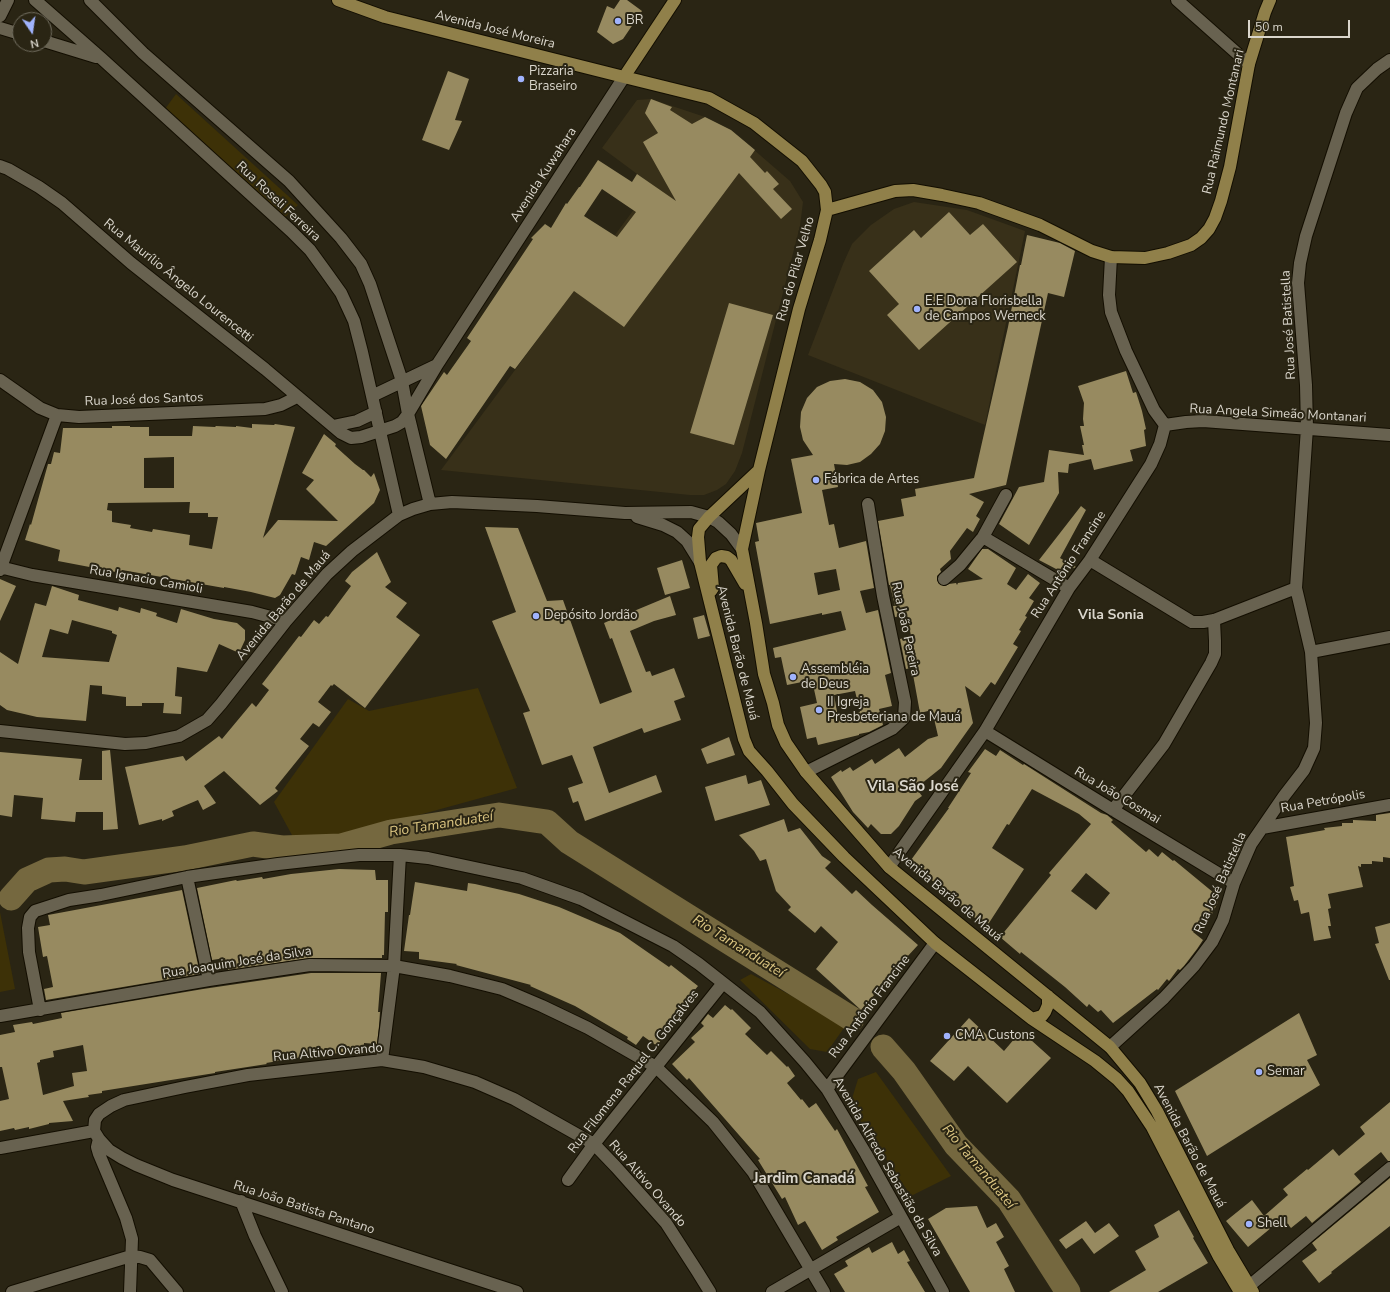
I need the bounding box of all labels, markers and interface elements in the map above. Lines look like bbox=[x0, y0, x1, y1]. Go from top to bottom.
street label: Avenida José Moreira bbox=[433, 8, 557, 52]
north arrow bbox=[12, 12, 52, 52]
scale bar bbox=[1250, 12, 1352, 38]
place label: BR bbox=[626, 13, 643, 29]
marker: BR bbox=[613, 16, 623, 26]
text: 50 m bbox=[1255, 19, 1283, 35]
text: N bbox=[29, 35, 40, 51]
street label: Rua Raimundo Montanari bbox=[1200, 48, 1248, 196]
place label: Pizzaria Braseiro bbox=[529, 64, 577, 95]
marker: Pizzaria Braseiro bbox=[516, 74, 526, 84]
street label: Avenida Kuwahara bbox=[508, 125, 580, 225]
street label: Rua Roseli Ferreira bbox=[233, 159, 323, 245]
street label: Rua do Pilar Velho bbox=[774, 215, 818, 323]
street label: Rua Maurílio Ângelo Lourencetti bbox=[100, 216, 256, 346]
street label: Rua José Batistella bbox=[1278, 270, 1300, 380]
place label: E.E Dona Florisbella de Campos Werneck bbox=[925, 294, 1046, 325]
marker: E.E Dona Florisbella de Campos Werneck bbox=[912, 304, 922, 314]
street label: Rua José dos Santos bbox=[84, 390, 204, 410]
street label: Rua Angela Simeão Montanari bbox=[1189, 402, 1367, 426]
place label: Fábrica de Artes bbox=[824, 472, 919, 488]
marker: Fábrica de Artes bbox=[811, 475, 821, 485]
street label: Rua Antônio Francine bbox=[1028, 508, 1110, 622]
street label: Avenida Barão de Mauá bbox=[233, 548, 335, 664]
street label: Rua Ignacio Camioli bbox=[88, 562, 204, 598]
street label: Rua João Pereira bbox=[887, 580, 923, 678]
street label: Avenida Barão de Mauá bbox=[713, 584, 761, 722]
place label: Depósito Jordão bbox=[544, 608, 637, 624]
district label: Vila Sonia bbox=[1078, 608, 1144, 624]
marker: Depósito Jordão bbox=[531, 611, 541, 621]
place label: Assembléia de Deus bbox=[801, 662, 869, 693]
marker: Assembléia de Deus bbox=[788, 672, 798, 682]
place label: II Igreja Presbeteriana de Mauá bbox=[827, 695, 961, 726]
marker: II Igreja Presbeteriana de Mauá bbox=[814, 705, 824, 715]
street label: Rua João Cosmai bbox=[1071, 764, 1163, 828]
district label: Vila São José bbox=[867, 778, 959, 796]
street label: Rua Petrópolis bbox=[1280, 787, 1366, 817]
water label: Rio Tamanduateí bbox=[388, 808, 494, 842]
street label: Rua José Batistella bbox=[1192, 830, 1250, 936]
street label: Avenida Barão de Mauá bbox=[889, 844, 1005, 946]
water label: Rio Tamanduateí bbox=[689, 912, 787, 982]
street label: Rua Joaquim José da Silva bbox=[161, 943, 313, 983]
street label: Rua Antônio Francine bbox=[826, 952, 914, 1062]
street label: Rua Filomena Raquel C. Gonçalves bbox=[565, 987, 703, 1157]
place label: CMA Custons bbox=[955, 1028, 1035, 1044]
marker: CMA Custons bbox=[942, 1031, 952, 1041]
street label: Rua Altivo Ovando bbox=[273, 1040, 383, 1066]
place label: Semar bbox=[1267, 1064, 1305, 1080]
marker: Semar bbox=[1254, 1067, 1264, 1077]
street label: Avenida Alfredo Sebastião da Silva bbox=[829, 1074, 945, 1260]
street label: Avenida Barão de Mauá bbox=[1150, 1081, 1228, 1211]
water label: Rio Tamanduateí bbox=[938, 1121, 1018, 1213]
street label: Rua Altivo Ovando bbox=[605, 1137, 689, 1231]
district label: Jardim Canadá bbox=[753, 1170, 855, 1188]
street label: Rua João Batista Pantano bbox=[231, 1178, 377, 1238]
place label: Shell bbox=[1257, 1216, 1287, 1232]
marker: Shell bbox=[1244, 1219, 1254, 1229]

